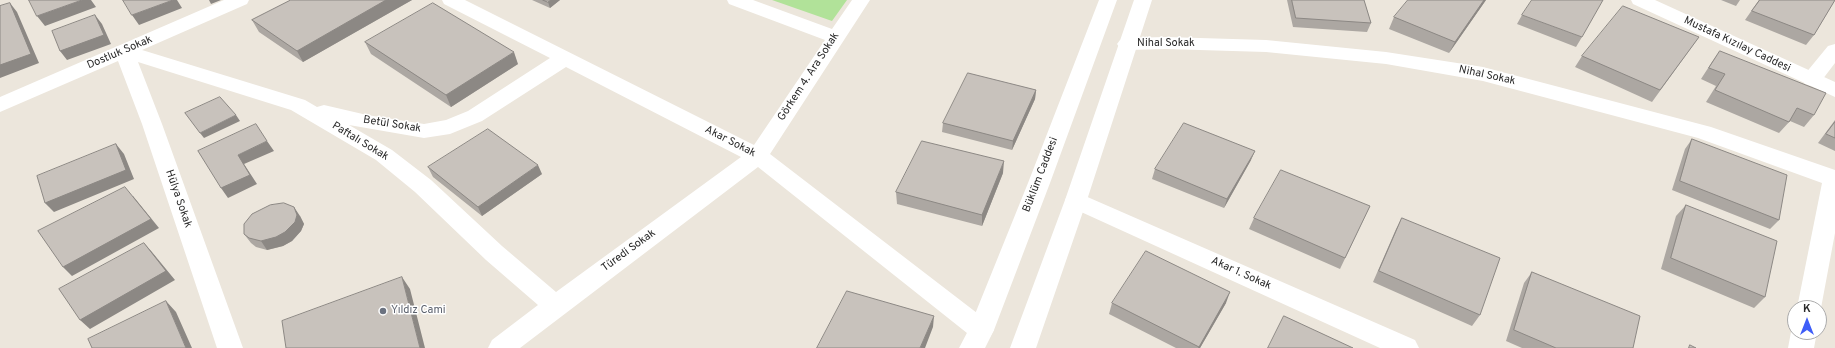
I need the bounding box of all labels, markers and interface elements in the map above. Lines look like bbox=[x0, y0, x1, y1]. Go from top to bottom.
street label: Mustafa Kızılay Caddesi bbox=[1681, 14, 1793, 76]
street label: Görkem 4. Ara Sokak bbox=[775, 30, 843, 124]
street label: Dostluk Sokak bbox=[85, 33, 155, 73]
street label: Nihal Sokak bbox=[1137, 37, 1195, 51]
street label: Nihal Sokak bbox=[1457, 64, 1517, 88]
street label: Betül Sokak bbox=[362, 114, 422, 136]
street label: Paftalı Sokak bbox=[329, 120, 391, 164]
street label: Akar Sokak bbox=[702, 124, 758, 160]
street label: Büklüm Caddesi bbox=[1021, 136, 1061, 214]
street label: Hülya Sokak bbox=[162, 168, 194, 230]
street label: Türedi Sokak bbox=[599, 227, 659, 275]
street label: Akar 1. Sokak bbox=[1209, 255, 1273, 293]
north arrow bbox=[1787, 300, 1827, 340]
text: K bbox=[1803, 302, 1811, 316]
place label: Yıldız Cami bbox=[391, 304, 446, 318]
marker: Yıldız Cami bbox=[378, 306, 388, 316]

